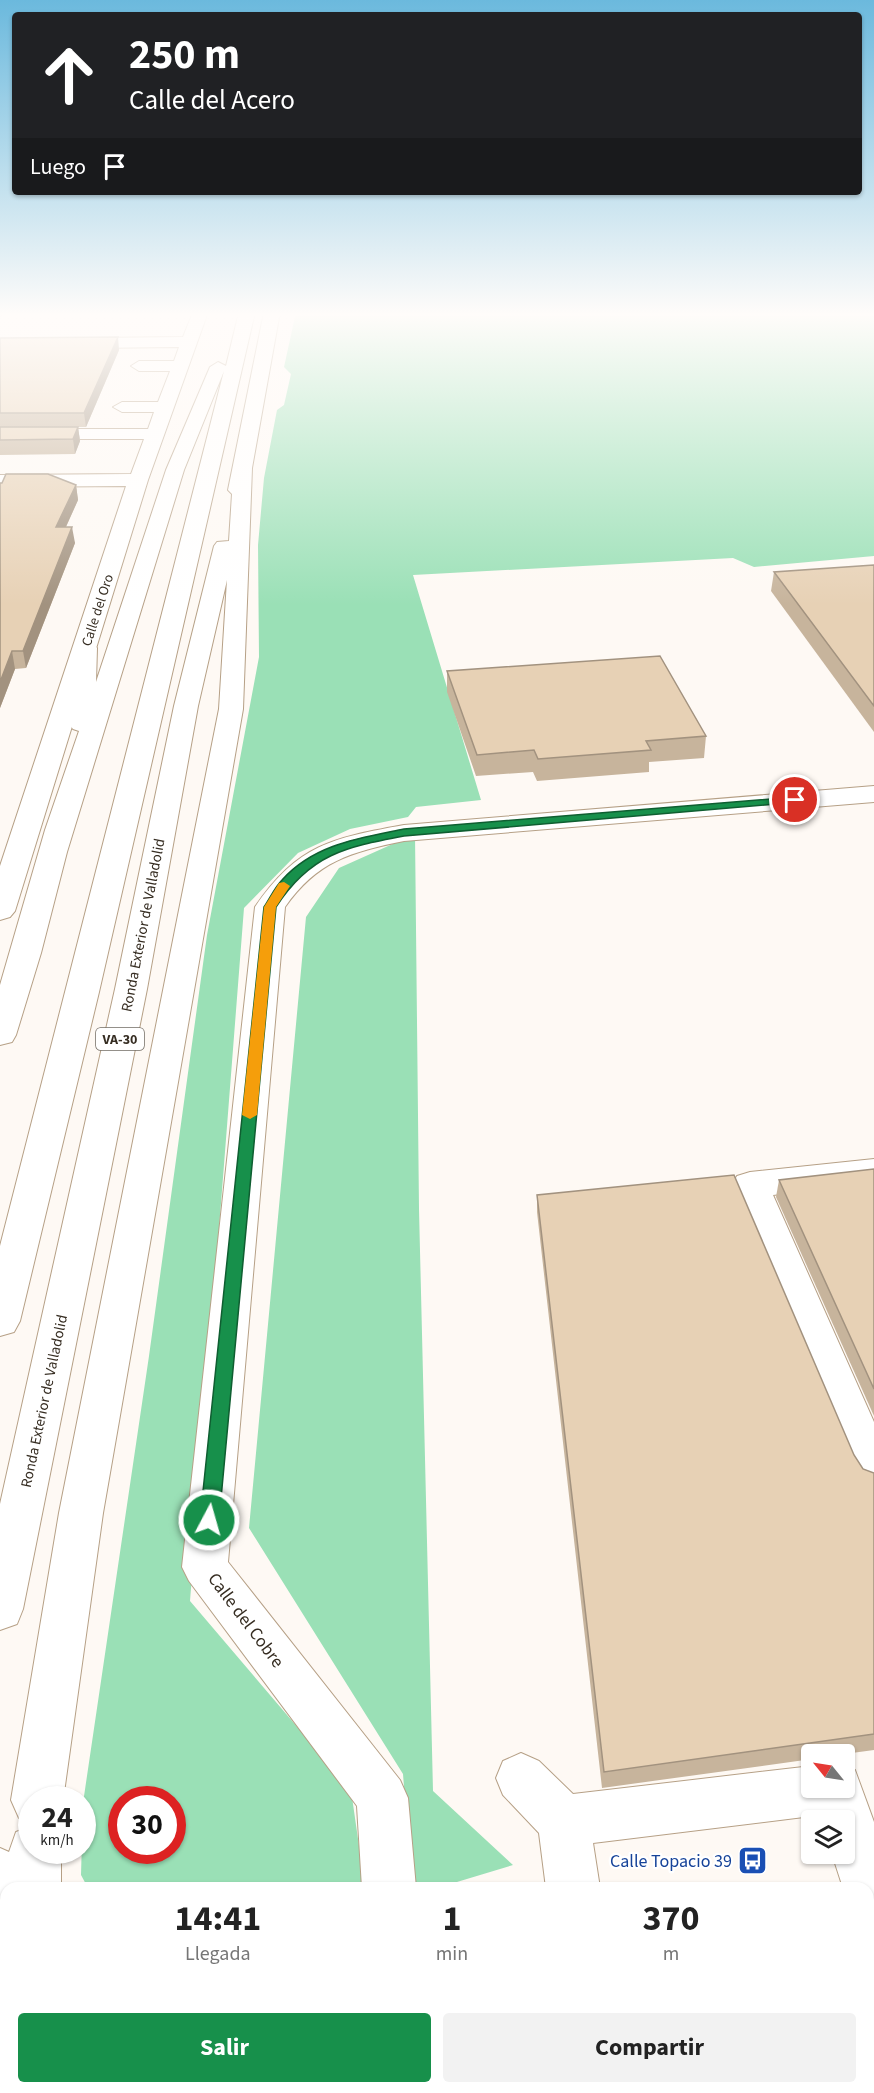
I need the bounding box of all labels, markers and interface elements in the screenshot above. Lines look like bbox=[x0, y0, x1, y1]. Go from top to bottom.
text: 250 m bbox=[129, 25, 240, 85]
icon: ahead bbox=[30, 36, 108, 114]
text: Calle del Acero bbox=[129, 81, 295, 120]
icon: arrive bbox=[98, 150, 131, 183]
text: Luego bbox=[30, 151, 86, 183]
street label: Calle del Oro bbox=[77, 572, 119, 649]
pin bbox=[769, 774, 820, 825]
icon: arrive bbox=[778, 783, 811, 816]
street label: Ronda Exterior de Valladolid bbox=[116, 837, 171, 1014]
road number: VA-30 bbox=[96, 1028, 144, 1050]
street label: Ronda Exterior de Valladolid bbox=[16, 1313, 73, 1489]
position arrow bbox=[177, 1488, 241, 1552]
street label: Calle del Cobre bbox=[202, 1568, 290, 1673]
north arrow bbox=[801, 1744, 855, 1798]
map controls bbox=[801, 1744, 855, 1864]
speed limit sign: 30 bbox=[108, 1786, 186, 1864]
text: 24 bbox=[41, 1796, 73, 1839]
button: layers bbox=[801, 1810, 855, 1864]
text: km/h bbox=[40, 1830, 74, 1851]
bus stop icon: Calle Topacio 39 bbox=[737, 1845, 769, 1877]
place label: Calle Topacio 39 bbox=[610, 1849, 732, 1874]
text: 14:41 bbox=[174, 1893, 261, 1944]
text: 1 bbox=[442, 1893, 461, 1944]
text: 370 bbox=[643, 1893, 700, 1944]
text: Llegada bbox=[185, 1940, 251, 1968]
text: min bbox=[436, 1940, 468, 1968]
text: m bbox=[663, 1940, 679, 1968]
button: Salir bbox=[18, 2013, 431, 2082]
button: Compartir bbox=[443, 2013, 856, 2082]

